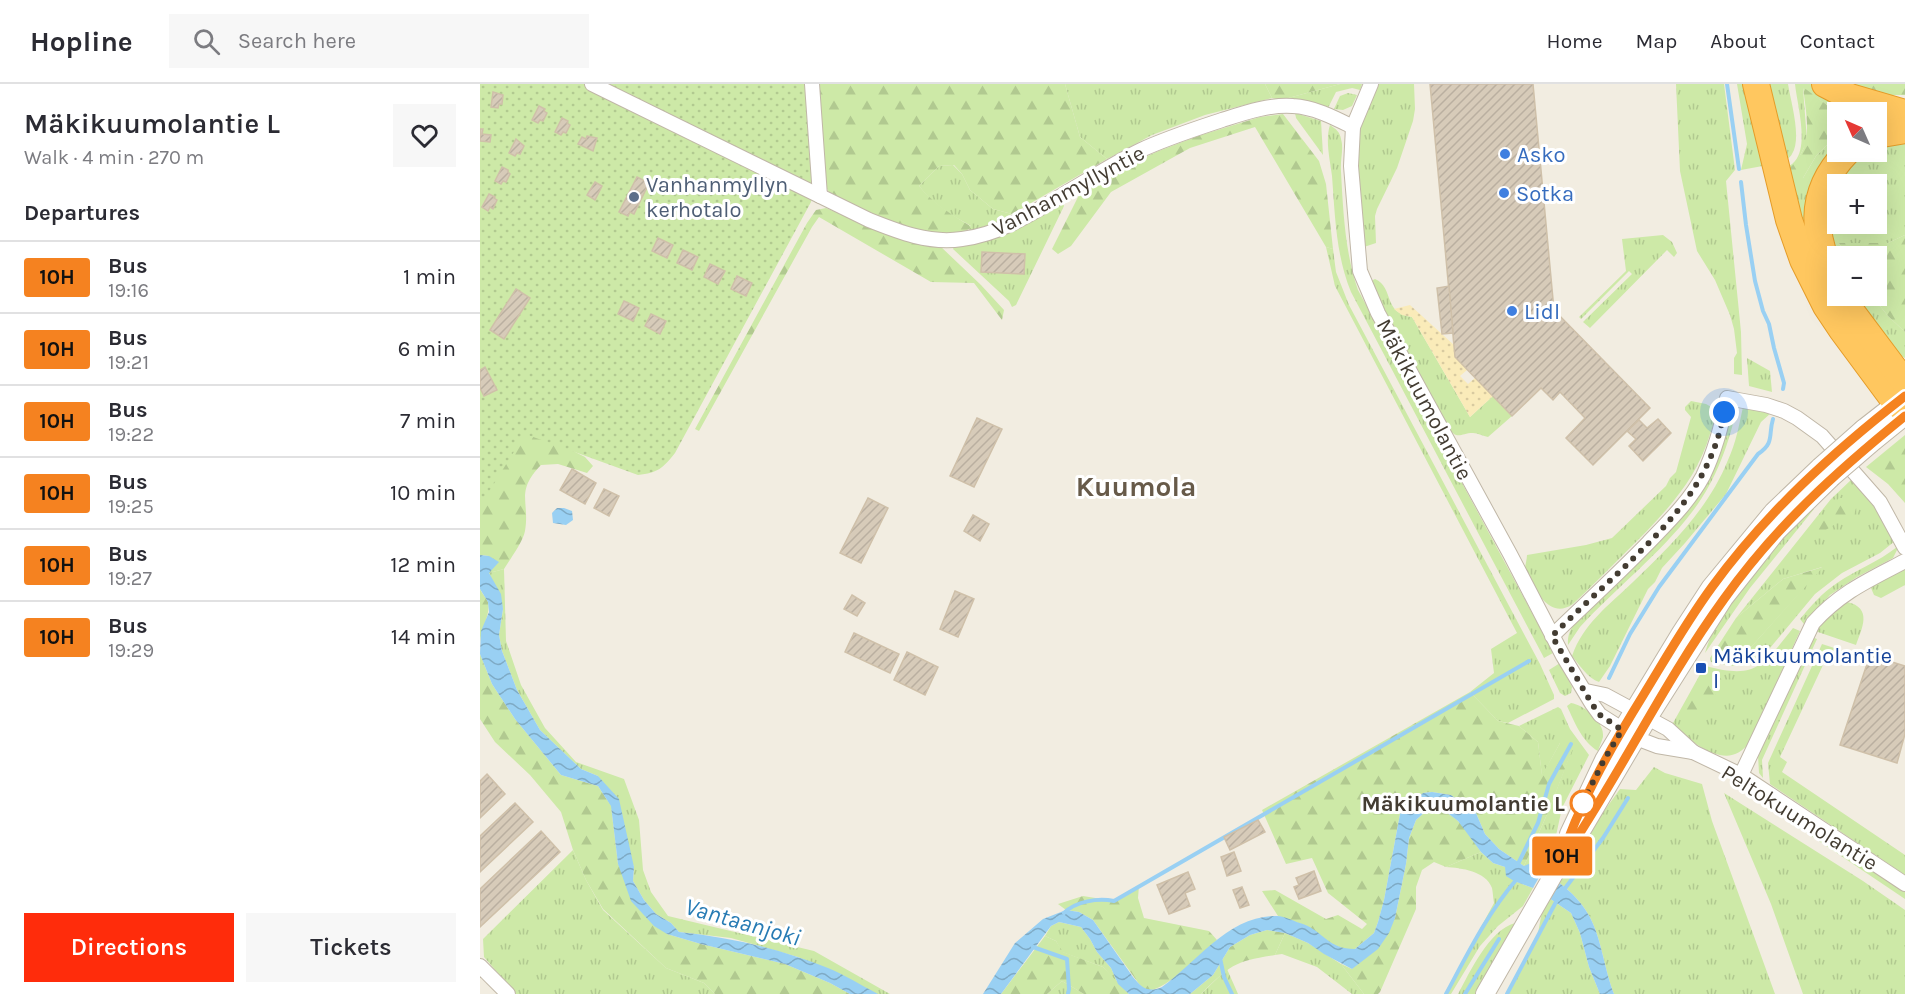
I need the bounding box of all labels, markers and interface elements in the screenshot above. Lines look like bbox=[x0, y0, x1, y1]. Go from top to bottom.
search box bbox=[169, 14, 589, 68]
text: Hopline bbox=[30, 25, 133, 58]
icon: search bbox=[190, 25, 223, 58]
text: Search here bbox=[238, 28, 356, 54]
text: Home bbox=[1547, 29, 1603, 53]
text: Map bbox=[1636, 29, 1677, 53]
text: About bbox=[1710, 29, 1767, 53]
text: Contact bbox=[1800, 29, 1875, 53]
north arrow bbox=[1827, 102, 1887, 162]
map controls bbox=[1827, 102, 1887, 306]
button: heart bbox=[393, 104, 456, 167]
text: Mäkikuumolantie L bbox=[24, 107, 280, 140]
street label: Vanhanmyllyntie bbox=[988, 140, 1149, 242]
place label: Asko bbox=[1517, 142, 1566, 168]
text: Walk · 4 min · 270 m bbox=[24, 146, 204, 169]
marker: Asko bbox=[1498, 147, 1512, 161]
place label: Vanhanmyllyn kerhotalo bbox=[646, 172, 788, 223]
button: + bbox=[1827, 174, 1887, 234]
place label: Sotka bbox=[1516, 181, 1574, 207]
marker: Sotka bbox=[1497, 186, 1511, 200]
marker: Vanhanmyllyn kerhotalo bbox=[627, 190, 641, 204]
text: Departures bbox=[24, 200, 140, 226]
button: − bbox=[1827, 246, 1887, 306]
text: Bus bbox=[108, 253, 148, 279]
text: 1 min bbox=[403, 264, 456, 290]
text: 10H bbox=[39, 265, 75, 289]
text: 19:16 bbox=[108, 279, 149, 302]
place label: Lidl bbox=[1524, 299, 1560, 325]
marker: Lidl bbox=[1505, 304, 1519, 318]
street label: Mäkikuumolantie bbox=[1371, 314, 1478, 485]
text: Bus bbox=[108, 325, 148, 351]
text: 6 min bbox=[398, 336, 456, 362]
text: 10H bbox=[39, 337, 75, 361]
text: 19:21 bbox=[108, 351, 149, 374]
text: Bus bbox=[108, 397, 148, 423]
your location bbox=[1709, 397, 1739, 427]
text: 7 min bbox=[400, 408, 456, 434]
text: 10H bbox=[39, 409, 75, 433]
text: 19:22 bbox=[108, 423, 154, 446]
text: Bus bbox=[108, 469, 148, 495]
district label: Kuumola bbox=[1076, 470, 1196, 503]
text: 10 min bbox=[390, 480, 456, 506]
text: 10H bbox=[39, 481, 75, 505]
text: 19:25 bbox=[108, 495, 154, 518]
text: Bus bbox=[108, 541, 148, 567]
text: 12 min bbox=[390, 552, 456, 578]
text: 10H bbox=[39, 553, 75, 577]
text: 19:27 bbox=[108, 567, 152, 590]
text: Bus bbox=[108, 613, 148, 639]
text: 14 min bbox=[391, 624, 456, 650]
text: 10H bbox=[39, 625, 75, 649]
text: 19:29 bbox=[108, 639, 154, 662]
place label: Mäkikuumolantie I bbox=[1713, 643, 1892, 694]
marker: Mäkikuumolantie I bbox=[1694, 661, 1708, 675]
street label: Peltokuumolantie bbox=[1717, 759, 1882, 876]
marker: Mäkikuumolantie L bbox=[1570, 790, 1596, 816]
place label: Mäkikuumolantie L bbox=[1361, 791, 1565, 817]
line badge: 10H bbox=[1528, 836, 1596, 876]
text: 10H bbox=[1544, 844, 1580, 868]
water label: Vantaanjoki bbox=[682, 892, 804, 952]
button: Directions bbox=[24, 913, 234, 982]
button: Tickets bbox=[246, 913, 456, 982]

